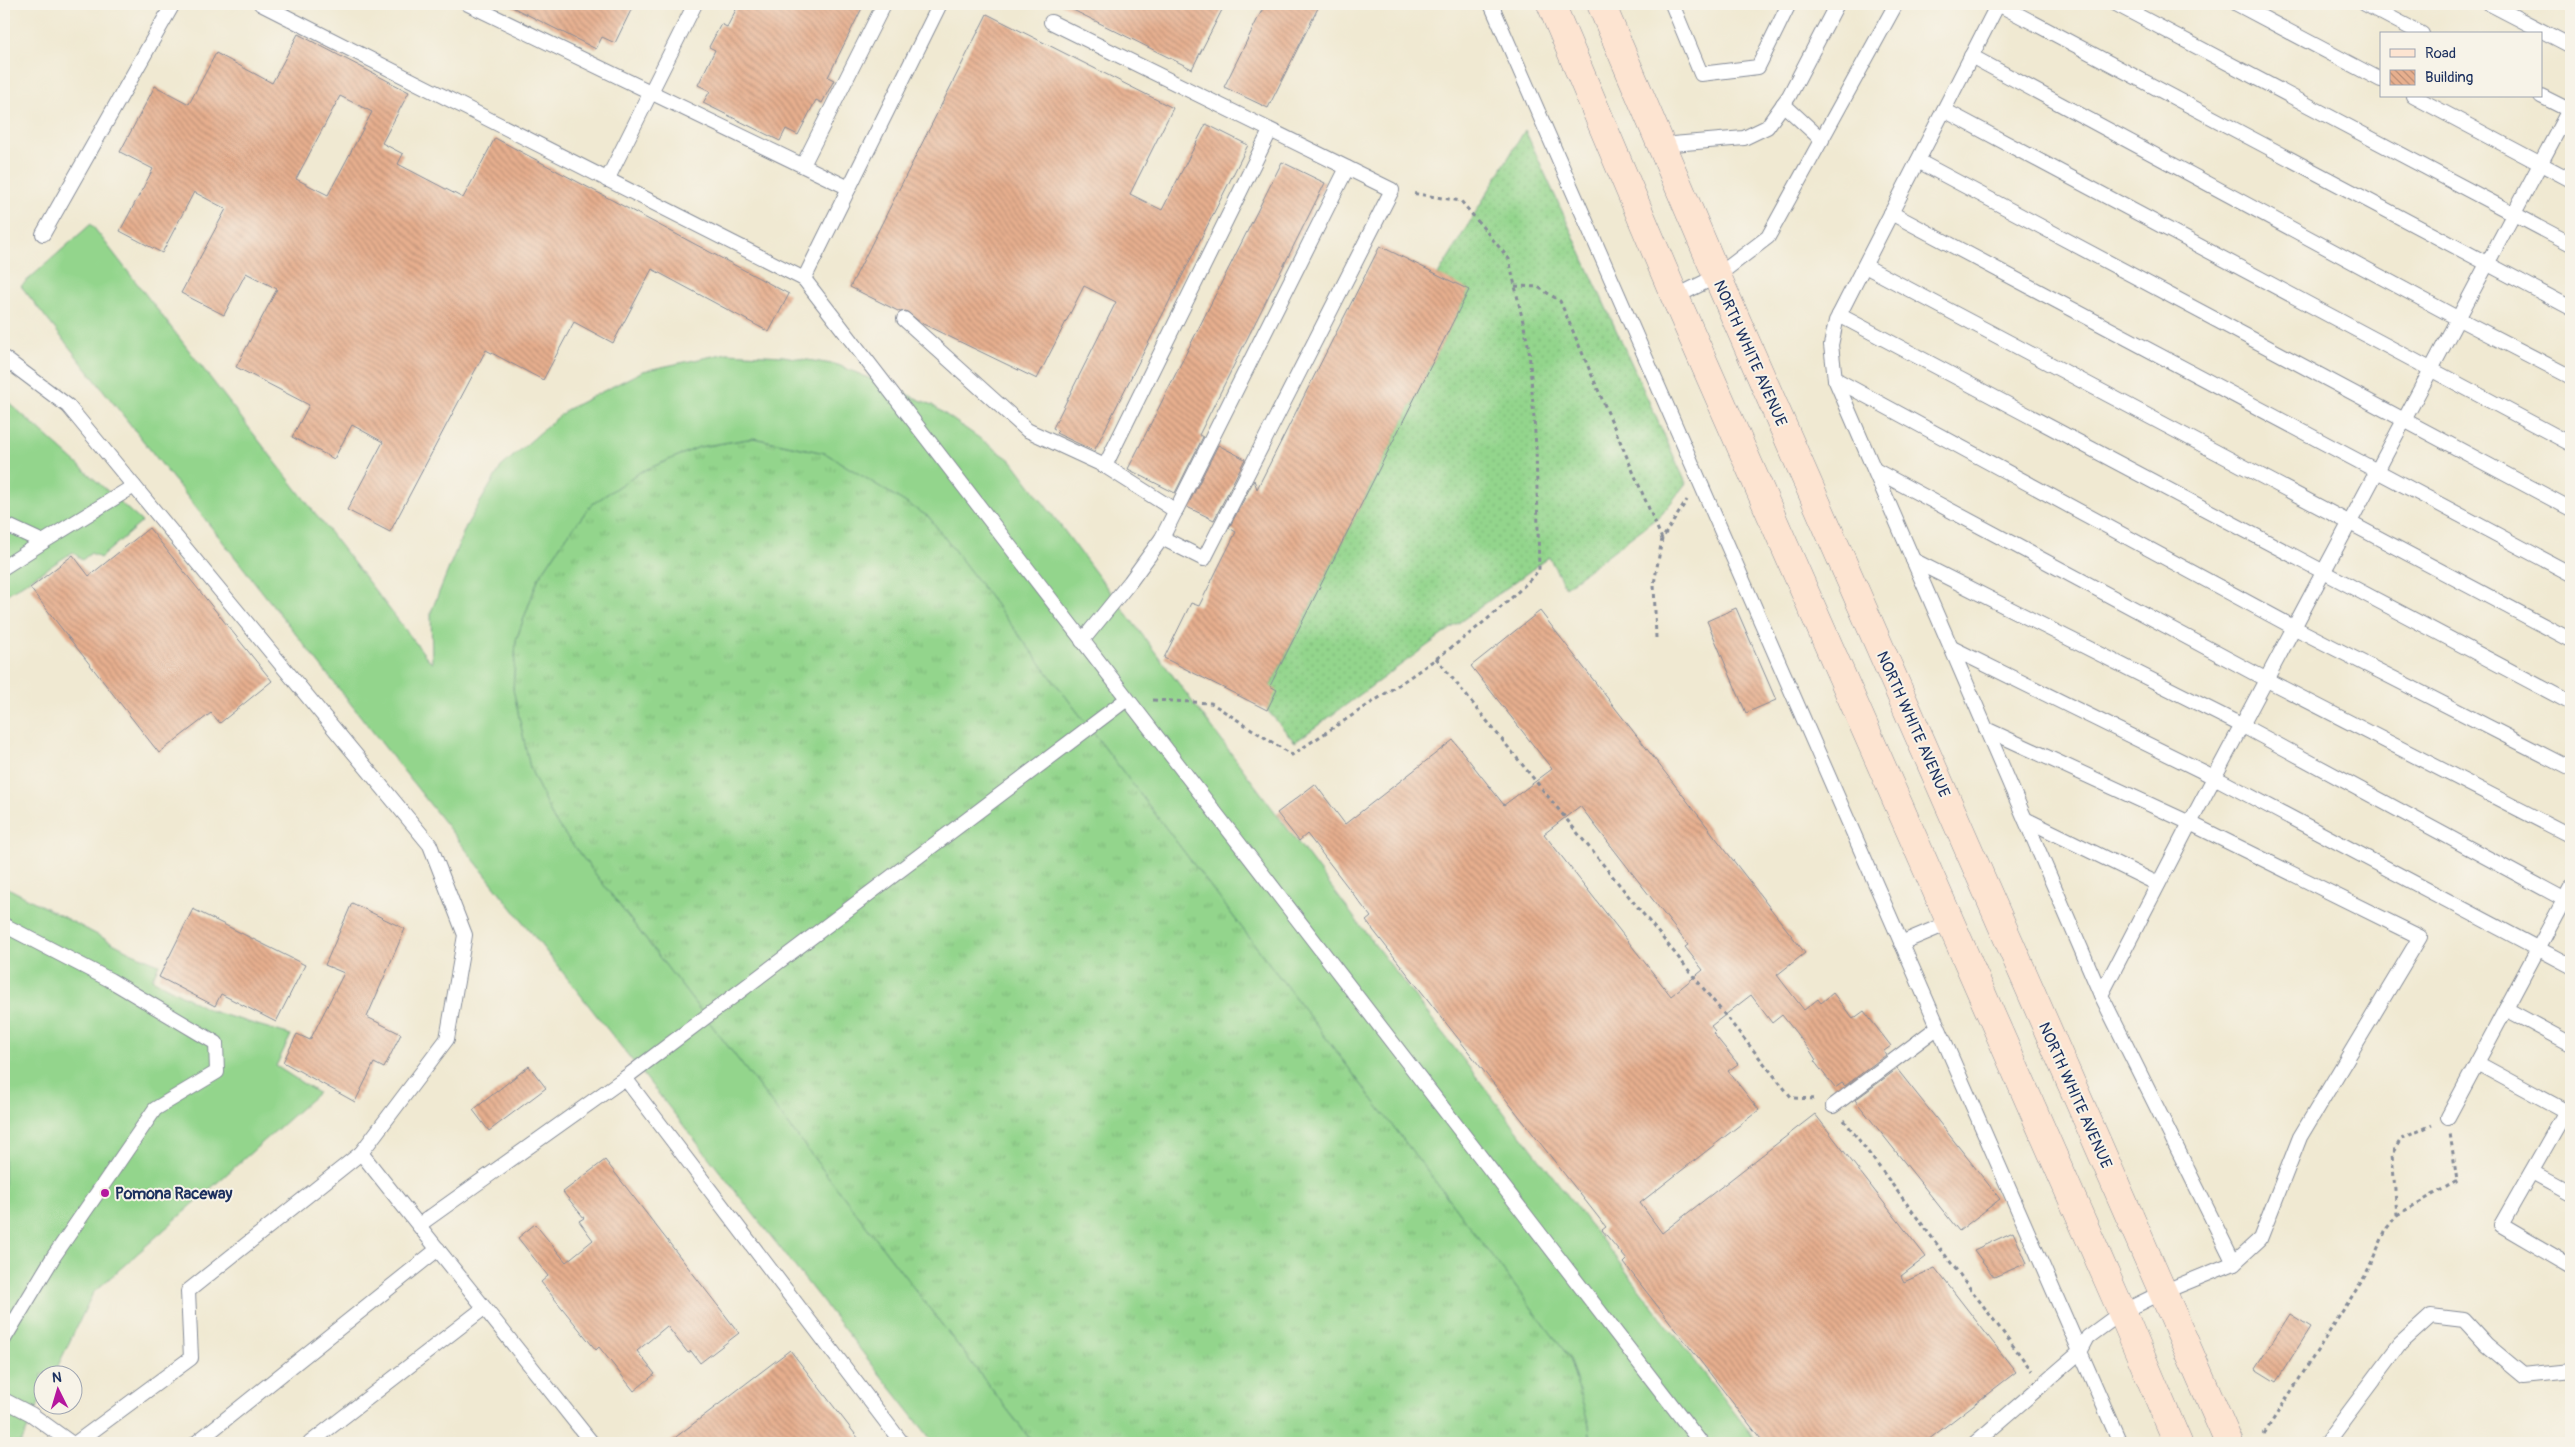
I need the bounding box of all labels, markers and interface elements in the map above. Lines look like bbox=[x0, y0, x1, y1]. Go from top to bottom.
legend bbox=[2380, 32, 2542, 98]
text: Road bbox=[2425, 44, 2456, 63]
text: Building bbox=[2425, 68, 2473, 87]
street label: NORTH WHITE AVENUE bbox=[1709, 277, 1791, 430]
street label: NORTH WHITE AVENUE bbox=[1872, 648, 1954, 801]
street label: NORTH WHITE AVENUE bbox=[2034, 1019, 2116, 1172]
place label: Pomona Raceway bbox=[115, 1184, 233, 1204]
marker: Pomona Raceway bbox=[99, 1187, 111, 1199]
north arrow bbox=[32, 1364, 82, 1414]
text: N bbox=[51, 1369, 62, 1386]

